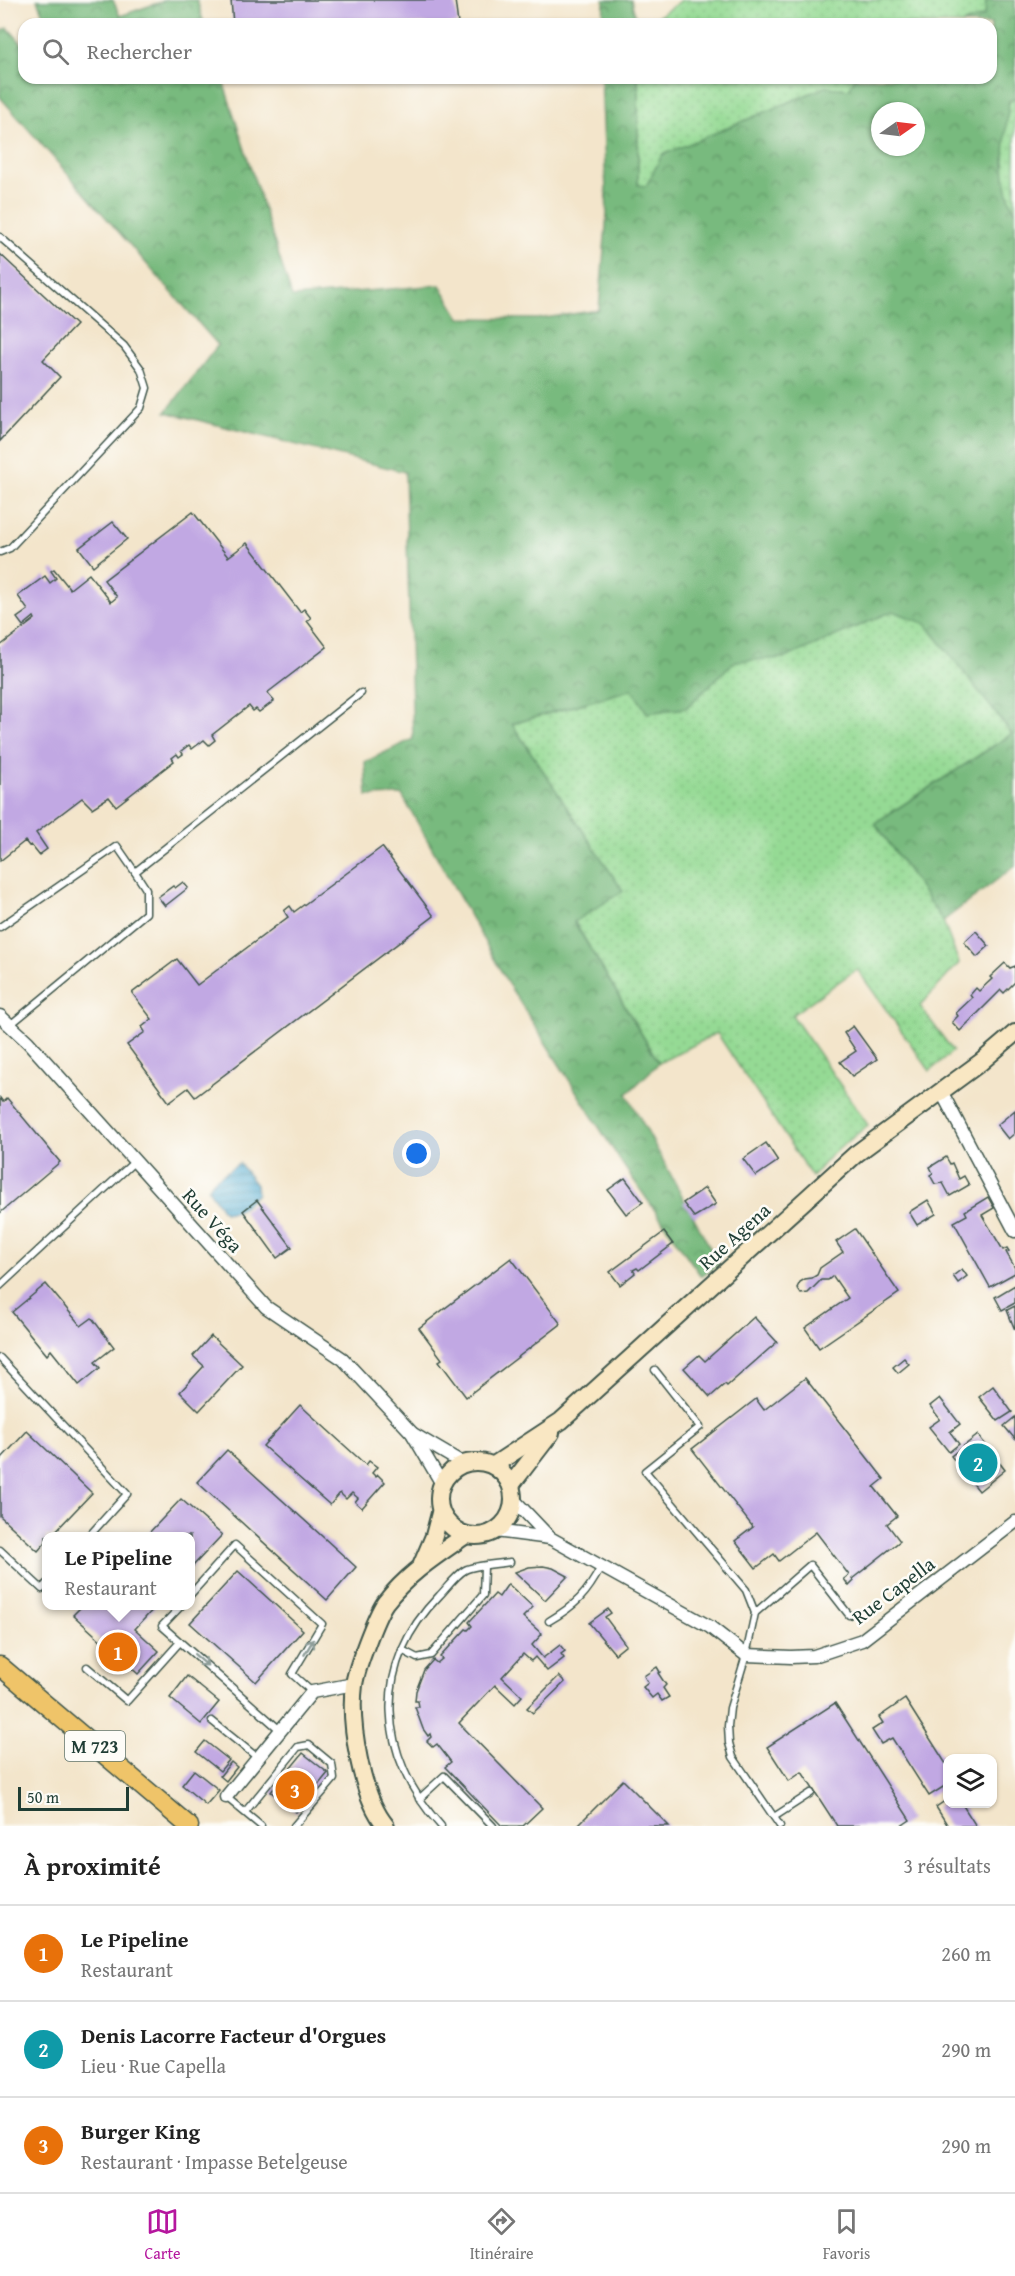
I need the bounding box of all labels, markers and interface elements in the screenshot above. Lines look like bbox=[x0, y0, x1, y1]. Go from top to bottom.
search box bbox=[18, 18, 997, 84]
icon: search bbox=[39, 35, 72, 68]
text: Rechercher bbox=[87, 35, 192, 67]
north arrow bbox=[871, 102, 925, 156]
your location bbox=[402, 1139, 431, 1168]
street label: Rue Véga bbox=[176, 1181, 250, 1259]
street label: Rue Agena bbox=[691, 1195, 777, 1276]
pin: 2 bbox=[958, 1440, 998, 1486]
popup bbox=[42, 1532, 195, 1610]
text: Le Pipeline bbox=[65, 1541, 172, 1573]
street label: Rue Capella bbox=[845, 1549, 941, 1631]
text: Restaurant bbox=[65, 1573, 157, 1602]
pin: 1 bbox=[98, 1630, 138, 1674]
one-way arrow bbox=[303, 1639, 315, 1656]
one-way arrow bbox=[193, 1653, 208, 1667]
road number: M 723 bbox=[65, 1731, 125, 1761]
map controls bbox=[943, 1754, 997, 1808]
button: layers bbox=[943, 1754, 997, 1808]
pin: 3 bbox=[276, 1768, 314, 1812]
scale bar bbox=[18, 1784, 129, 1812]
text: 50 m bbox=[27, 1785, 59, 1809]
text: À proximité bbox=[24, 1846, 161, 1885]
text: 3 résultats bbox=[903, 1851, 991, 1880]
text: Le Pipeline bbox=[81, 1923, 188, 1955]
text: 1 bbox=[38, 1939, 49, 1968]
text: 260 m bbox=[941, 1939, 991, 1968]
text: Restaurant bbox=[81, 1955, 173, 1984]
text: Denis Lacorre Facteur d'Orgues bbox=[81, 2019, 386, 2051]
text: 2 bbox=[38, 2035, 49, 2064]
text: 290 m bbox=[941, 2035, 991, 2064]
text: Lieu · Rue Capella bbox=[81, 2051, 226, 2080]
text: Burger King bbox=[81, 2115, 200, 2147]
text: 3 bbox=[38, 2131, 49, 2160]
text: 290 m bbox=[941, 2131, 991, 2160]
text: Restaurant · Impasse Betelgeuse bbox=[81, 2147, 348, 2176]
tab: Carte bbox=[145, 2205, 181, 2265]
tab: Itinéraire bbox=[470, 2205, 534, 2265]
tab: Favoris bbox=[823, 2205, 870, 2265]

